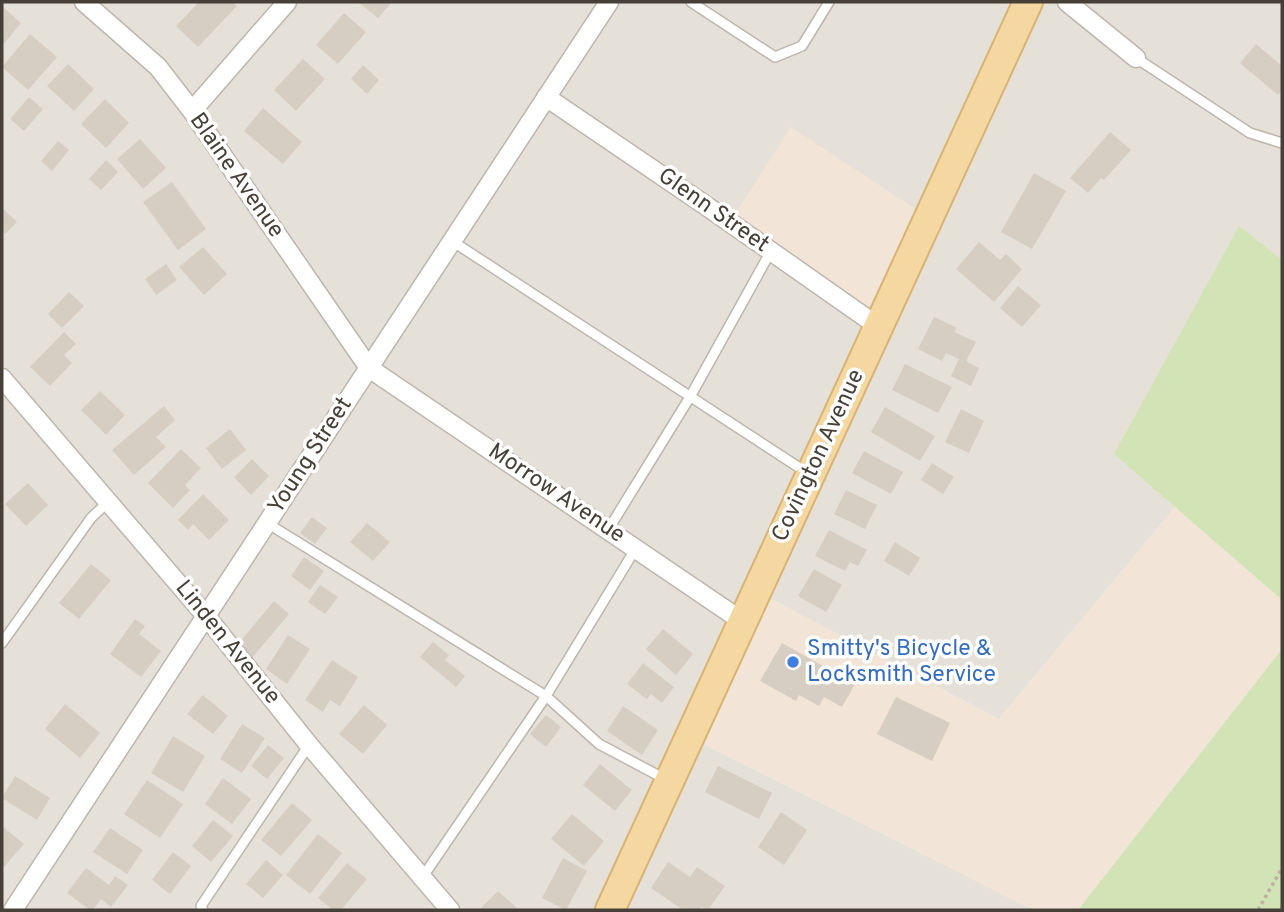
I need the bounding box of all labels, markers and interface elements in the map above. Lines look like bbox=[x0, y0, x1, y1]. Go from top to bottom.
street label: Blaine Avenue bbox=[182, 108, 290, 244]
street label: Glenn Street bbox=[652, 162, 774, 260]
street label: Covington Avenue bbox=[766, 365, 872, 547]
street label: Young Street bbox=[262, 392, 360, 520]
street label: Morrow Avenue bbox=[482, 438, 630, 550]
street label: Linden Avenue bbox=[168, 575, 286, 711]
place label: Smitty's Bicycle & Locksmith Service bbox=[807, 635, 996, 690]
marker: Smitty's Bicycle & Locksmith Service bbox=[785, 654, 801, 670]

